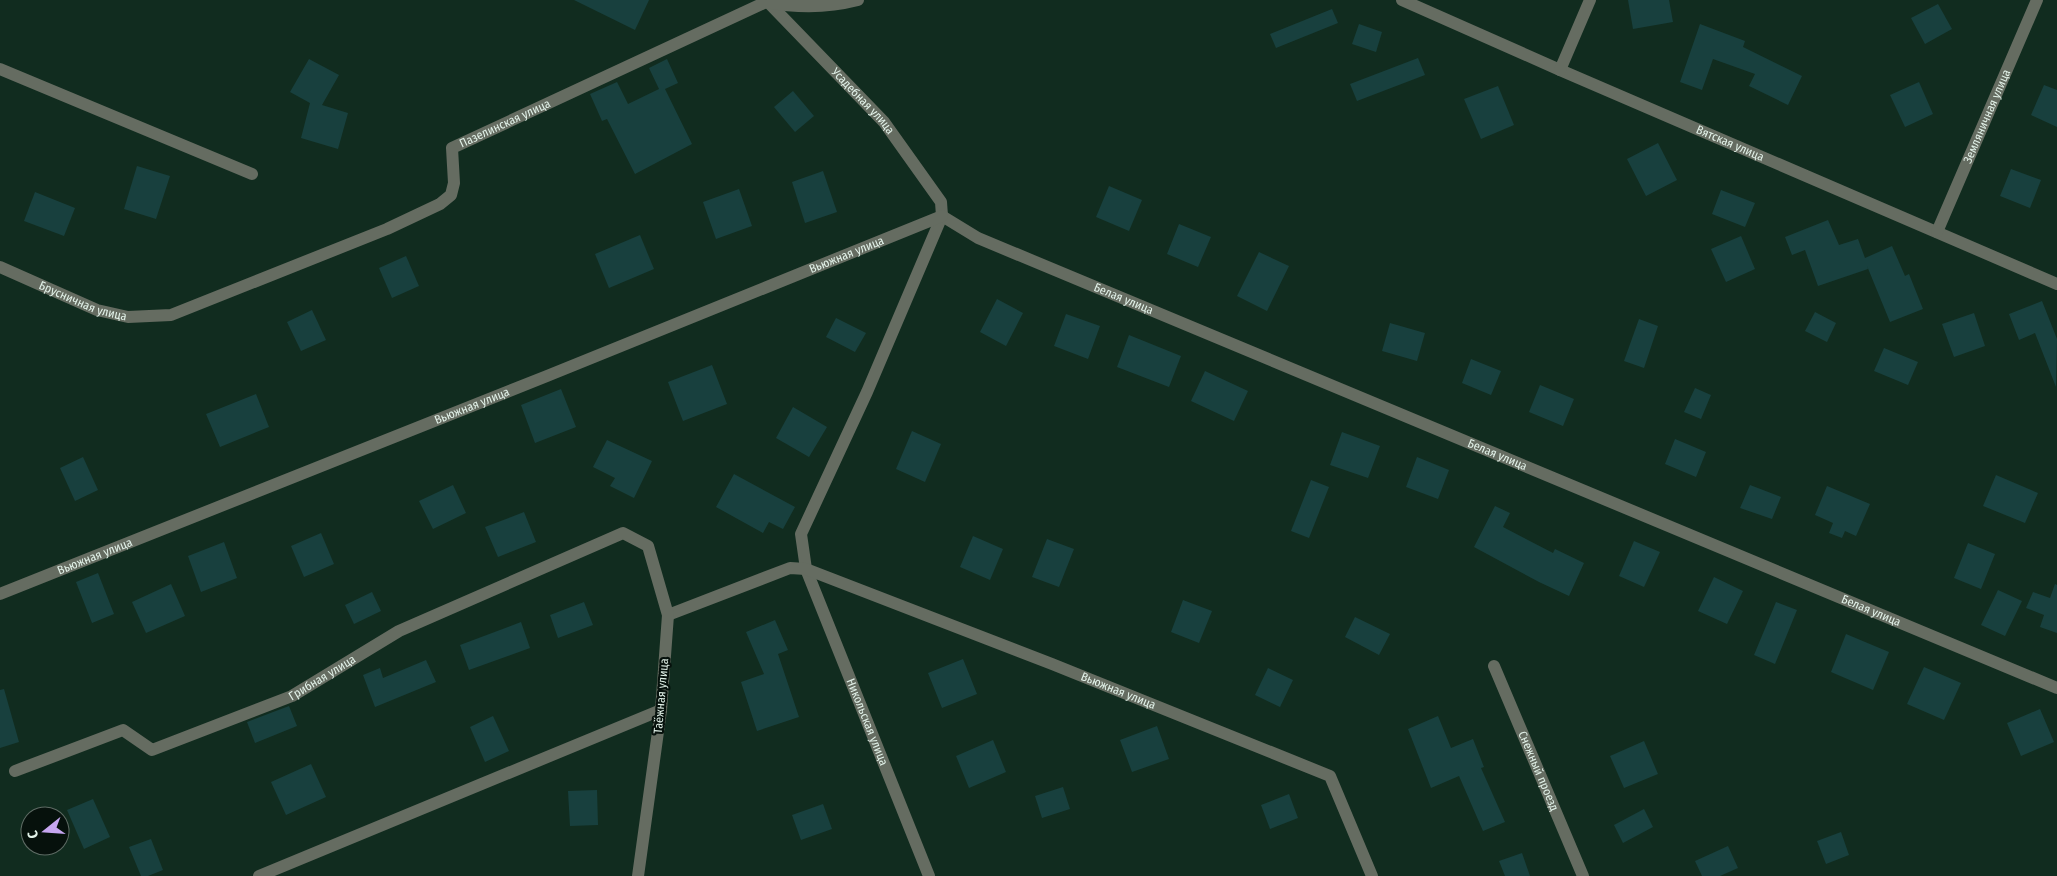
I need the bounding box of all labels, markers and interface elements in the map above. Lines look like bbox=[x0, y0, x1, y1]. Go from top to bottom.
street label: Усадебная улица bbox=[828, 64, 897, 137]
street label: Земляничная улица bbox=[1960, 67, 2013, 165]
street label: Пазелинская улица bbox=[457, 96, 553, 151]
street label: Вятская улица bbox=[1694, 122, 1766, 164]
street label: Вьюжная улица bbox=[807, 233, 886, 276]
street label: Брусничная улица bbox=[37, 278, 128, 324]
street label: Белая улица bbox=[1092, 280, 1156, 317]
street label: Вьюжная улица bbox=[432, 385, 511, 427]
street label: Белая улица bbox=[1466, 436, 1529, 473]
street label: Вьюжная улица bbox=[55, 535, 134, 577]
street label: Белая улица bbox=[1839, 592, 1903, 629]
street label: Грибная улица bbox=[286, 652, 358, 703]
street label: Таёжная улица bbox=[651, 658, 671, 734]
street label: Вьюжная улица bbox=[1079, 669, 1158, 712]
street label: Никольская улица bbox=[844, 676, 891, 768]
street label: Снежный проезд bbox=[1515, 729, 1562, 813]
north arrow bbox=[20, 806, 70, 856]
text: С bbox=[24, 828, 42, 841]

